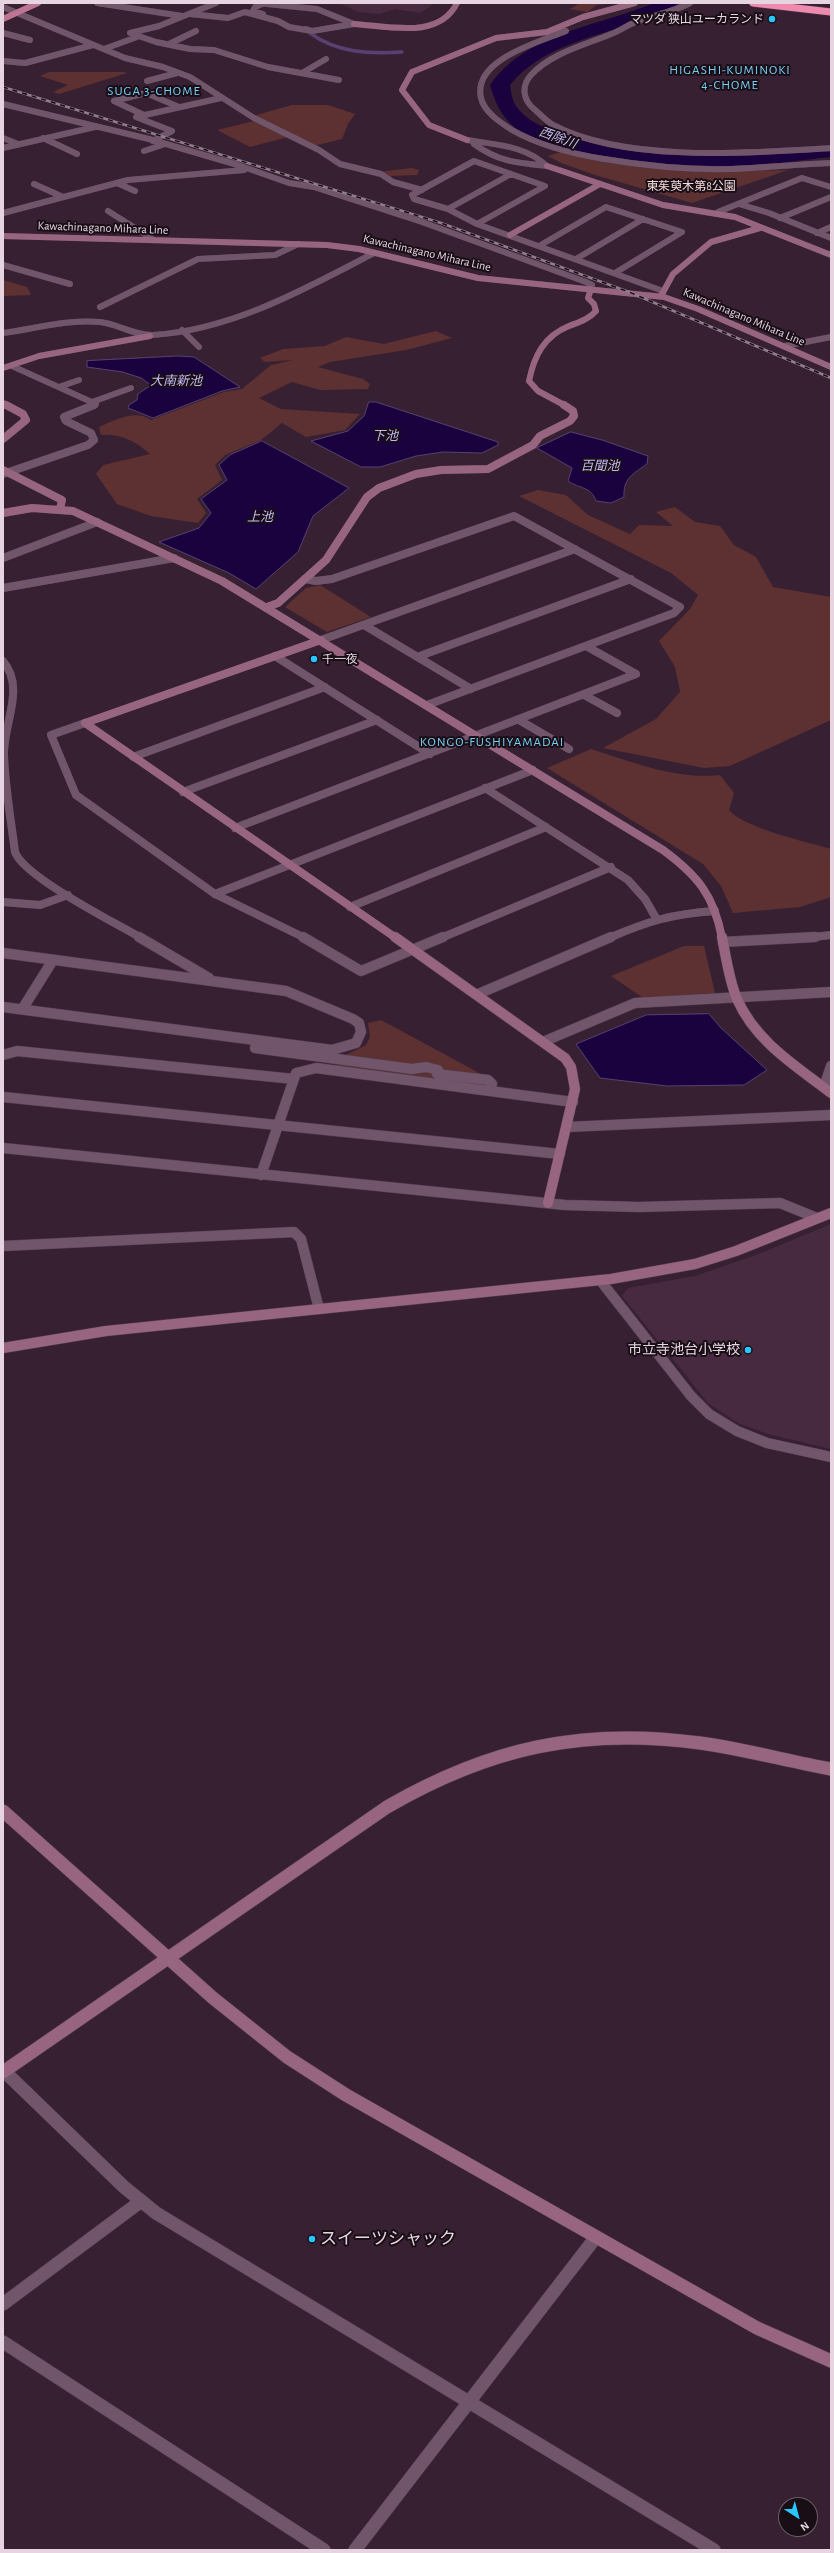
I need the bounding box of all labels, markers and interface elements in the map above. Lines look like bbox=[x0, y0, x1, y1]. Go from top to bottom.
place label: マツダ 狭山ユーカランド bbox=[630, 12, 764, 26]
marker: マツダ 狭山ユーカランド bbox=[767, 14, 777, 24]
district label: HIGASHI-KUMINOKI 4-CHOME bbox=[669, 62, 791, 93]
district label: SUGA 3-CHOME bbox=[107, 83, 201, 99]
water label: 西除川 bbox=[537, 124, 579, 152]
park label: 東茱萸木第8公園 bbox=[646, 179, 736, 193]
street label: Kawachinagano Mihara Line bbox=[37, 219, 169, 237]
street label: Kawachinagano Mihara Line bbox=[362, 231, 492, 275]
street label: Kawachinagano Mihara Line bbox=[681, 285, 807, 349]
water label: 大南新池 bbox=[150, 373, 202, 389]
water label: 下池 bbox=[372, 428, 398, 444]
water label: 百聞池 bbox=[581, 458, 619, 474]
water label: 上池 bbox=[247, 509, 273, 525]
place label: 千一夜 bbox=[322, 652, 358, 666]
marker: 千一夜 bbox=[309, 654, 319, 664]
district label: KONGO-FUSHIYAMADAI bbox=[420, 734, 564, 750]
place label: 市立寺池台小学校 bbox=[628, 1342, 740, 1358]
marker: 市立寺池台小学校 bbox=[743, 1345, 753, 1355]
place label: スイーツシャック bbox=[320, 2229, 456, 2249]
marker: スイーツシャック bbox=[307, 2234, 317, 2244]
north arrow bbox=[778, 2497, 818, 2537]
text: N bbox=[798, 2520, 811, 2533]

